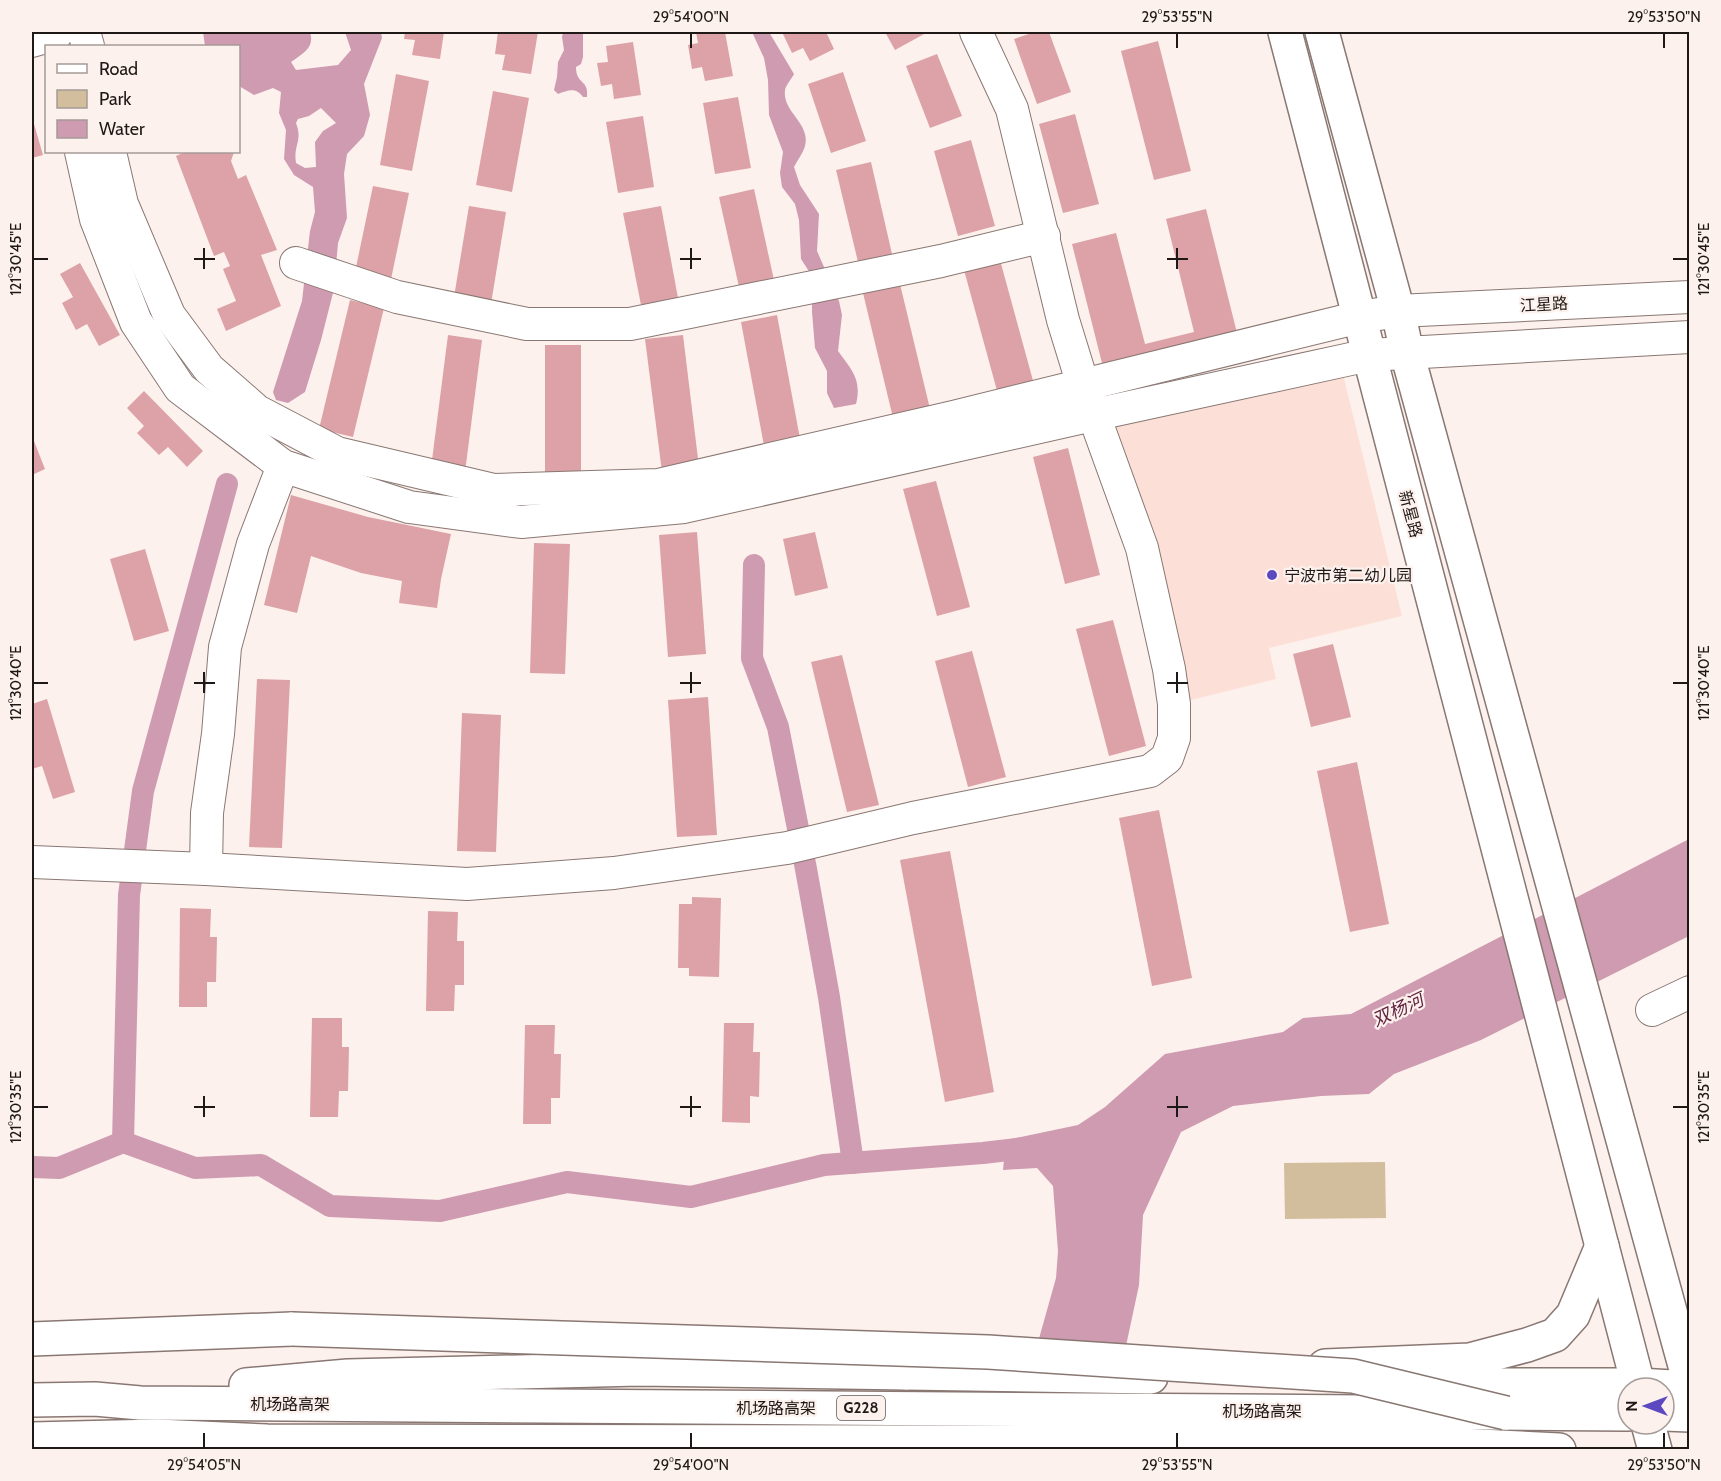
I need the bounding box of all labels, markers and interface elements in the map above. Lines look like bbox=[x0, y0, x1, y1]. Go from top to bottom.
text: 29°54'00"N bbox=[653, 8, 729, 26]
text: 29°53'55"N bbox=[1141, 8, 1213, 26]
text: 29°53'50"N bbox=[1627, 8, 1701, 26]
legend bbox=[45, 45, 240, 153]
text: Road bbox=[99, 58, 138, 80]
text: Park bbox=[99, 88, 132, 110]
text: Water bbox=[99, 118, 145, 140]
text: 121°30'45"E bbox=[7, 223, 25, 295]
text: 121°30'45"E bbox=[1695, 223, 1713, 295]
street label: 江星路 bbox=[1520, 294, 1568, 315]
street label: 新星路 bbox=[1395, 488, 1426, 540]
place label: 宁波市第二幼儿园 bbox=[1284, 566, 1412, 585]
marker: 宁波市第二幼儿园 bbox=[1265, 568, 1279, 582]
text: 121°30'40"E bbox=[7, 645, 25, 721]
text: 121°30'40"E bbox=[1695, 645, 1713, 721]
water label: 双杨河 bbox=[1369, 987, 1430, 1031]
text: 121°30'35"E bbox=[7, 1071, 25, 1143]
text: 121°30'35"E bbox=[1695, 1071, 1713, 1143]
north arrow bbox=[1616, 1376, 1676, 1436]
street label: 机场路高架 bbox=[250, 1395, 330, 1414]
road number: G228 bbox=[837, 1396, 885, 1420]
street label: 机场路高架 bbox=[736, 1399, 816, 1418]
text: N bbox=[1622, 1400, 1641, 1412]
street label: 机场路高架 bbox=[1222, 1402, 1302, 1421]
text: 29°54'05"N bbox=[167, 1456, 241, 1474]
text: 29°54'00"N bbox=[653, 1456, 729, 1474]
text: 29°53'55"N bbox=[1141, 1456, 1213, 1474]
text: 29°53'50"N bbox=[1627, 1456, 1701, 1474]

